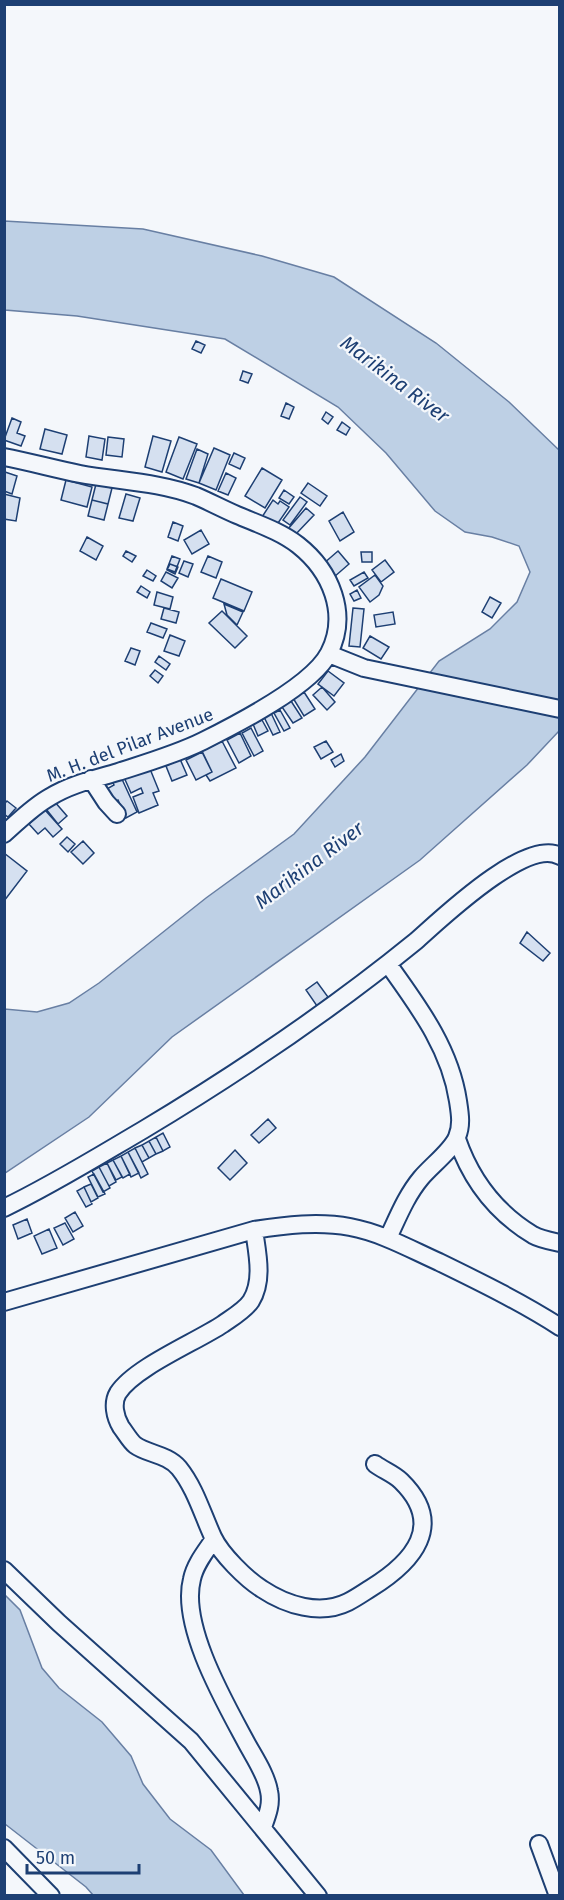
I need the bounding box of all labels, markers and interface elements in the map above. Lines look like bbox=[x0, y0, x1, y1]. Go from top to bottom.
water label: Marikina River bbox=[336, 330, 455, 428]
street label: M. H. del Pilar Avenue bbox=[43, 703, 217, 787]
water label: Marikina River bbox=[250, 816, 369, 914]
scale bar bbox=[27, 1837, 140, 1875]
text: 50 m bbox=[36, 1847, 75, 1869]

